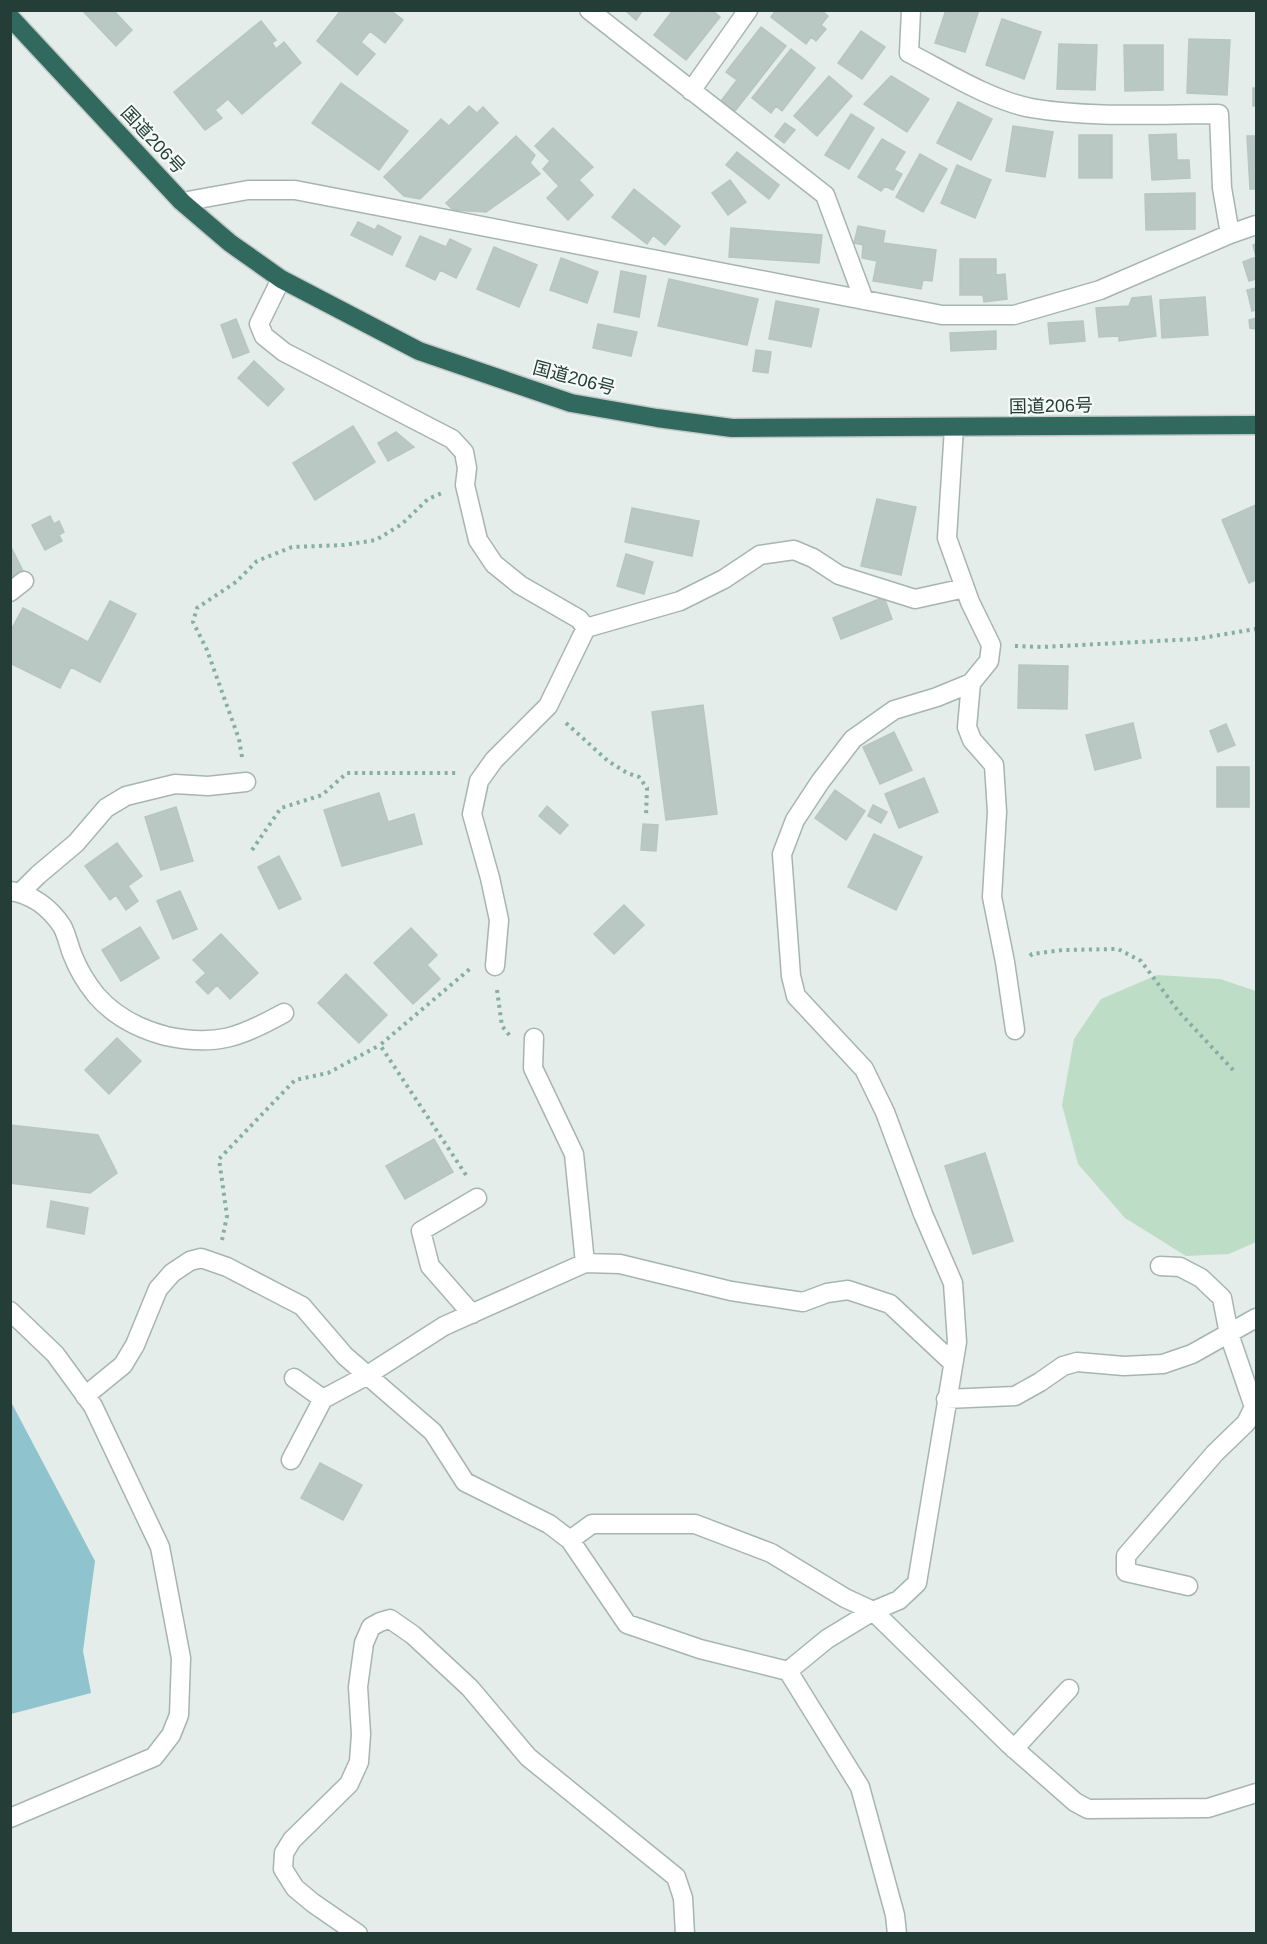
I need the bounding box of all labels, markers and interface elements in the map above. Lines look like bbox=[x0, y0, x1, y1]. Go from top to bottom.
street label: 国道206号 bbox=[117, 102, 189, 178]
street label: 国道206号 bbox=[531, 357, 617, 399]
street label: 国道206号 bbox=[1009, 395, 1093, 417]

